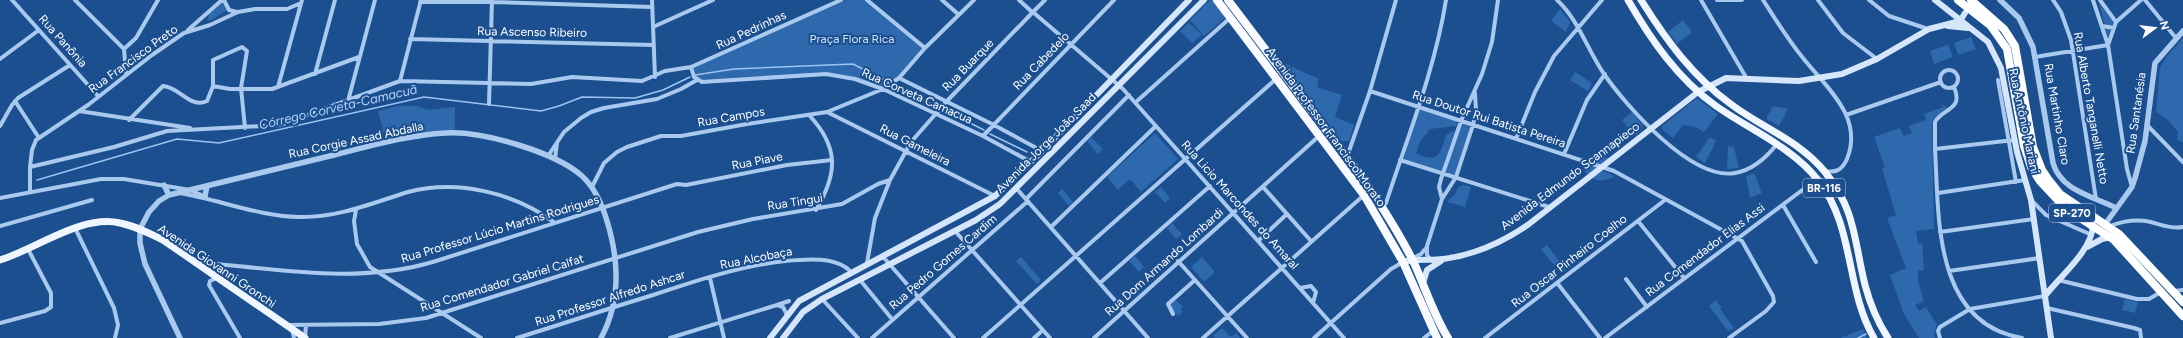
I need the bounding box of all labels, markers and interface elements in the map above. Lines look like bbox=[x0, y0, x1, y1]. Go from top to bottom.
street label: Rua Pedrinhas bbox=[714, 7, 789, 52]
north arrow bbox=[2135, 8, 2175, 48]
street label: Rua Panônia bbox=[36, 12, 90, 70]
text: N bbox=[2157, 20, 2172, 31]
street label: Rua Francisco Preto bbox=[86, 22, 180, 96]
street label: Rua Ascenso Ribeiro bbox=[477, 24, 587, 40]
street label: Rua Cabedelo bbox=[1010, 29, 1072, 93]
street label: Rua Alberto Tanganelli Netto bbox=[2071, 31, 2111, 185]
park label: Praça Flora Rica bbox=[810, 32, 894, 46]
street label: Rua Buarque bbox=[939, 35, 997, 94]
street label: Avenida Professor Francisco Morato bbox=[1263, 45, 1389, 209]
street label: Rua Martinho Claro bbox=[2041, 62, 2073, 166]
street label: Rua Corveta Camacua bbox=[860, 65, 974, 127]
street label: Rua Antônio Mariani bbox=[2006, 67, 2042, 175]
street label: Rua Santanésia bbox=[2123, 71, 2149, 155]
water label: Córrego Corveta-Camacuã bbox=[257, 81, 419, 133]
street label: Rua Doutor Rui Batista Pereira bbox=[1410, 88, 1568, 150]
street label: Avenida Jorge João Saad bbox=[993, 90, 1099, 196]
street label: Rua Campos bbox=[696, 104, 766, 130]
street label: Rua Corgie Assad Abdalla bbox=[287, 119, 425, 161]
street label: Avenida Edmundo Scannapieco bbox=[1498, 119, 1642, 233]
street label: Rua Gameleira bbox=[877, 121, 953, 169]
street label: Rua Licio Marcondes do Amaral bbox=[1178, 138, 1302, 272]
street label: Rua Piave bbox=[730, 149, 784, 173]
road number: BR-116 bbox=[1803, 179, 1845, 197]
street label: Rua Tingui bbox=[766, 191, 824, 213]
street label: Rua Professor Lúcio Martins Rodrigues bbox=[399, 192, 601, 266]
street label: Rua Comendador Elias Assi bbox=[1643, 201, 1767, 299]
road number: SP-270 bbox=[2049, 204, 2095, 222]
street label: Rua Dom Armando Lombardi bbox=[1102, 205, 1226, 319]
street label: Rua Pedro Gomes Cardim bbox=[886, 211, 1000, 313]
street label: Rua Oscar Pinheiro Coelho bbox=[1508, 212, 1630, 310]
street label: Avenida Giovanni Gronchi bbox=[155, 221, 279, 311]
street label: Rua Alcobaça bbox=[719, 244, 793, 272]
street label: Rua Comendador Gabriel Calfat bbox=[419, 251, 586, 315]
street label: Rua Professor Alfredo Ashcar bbox=[533, 267, 687, 329]

